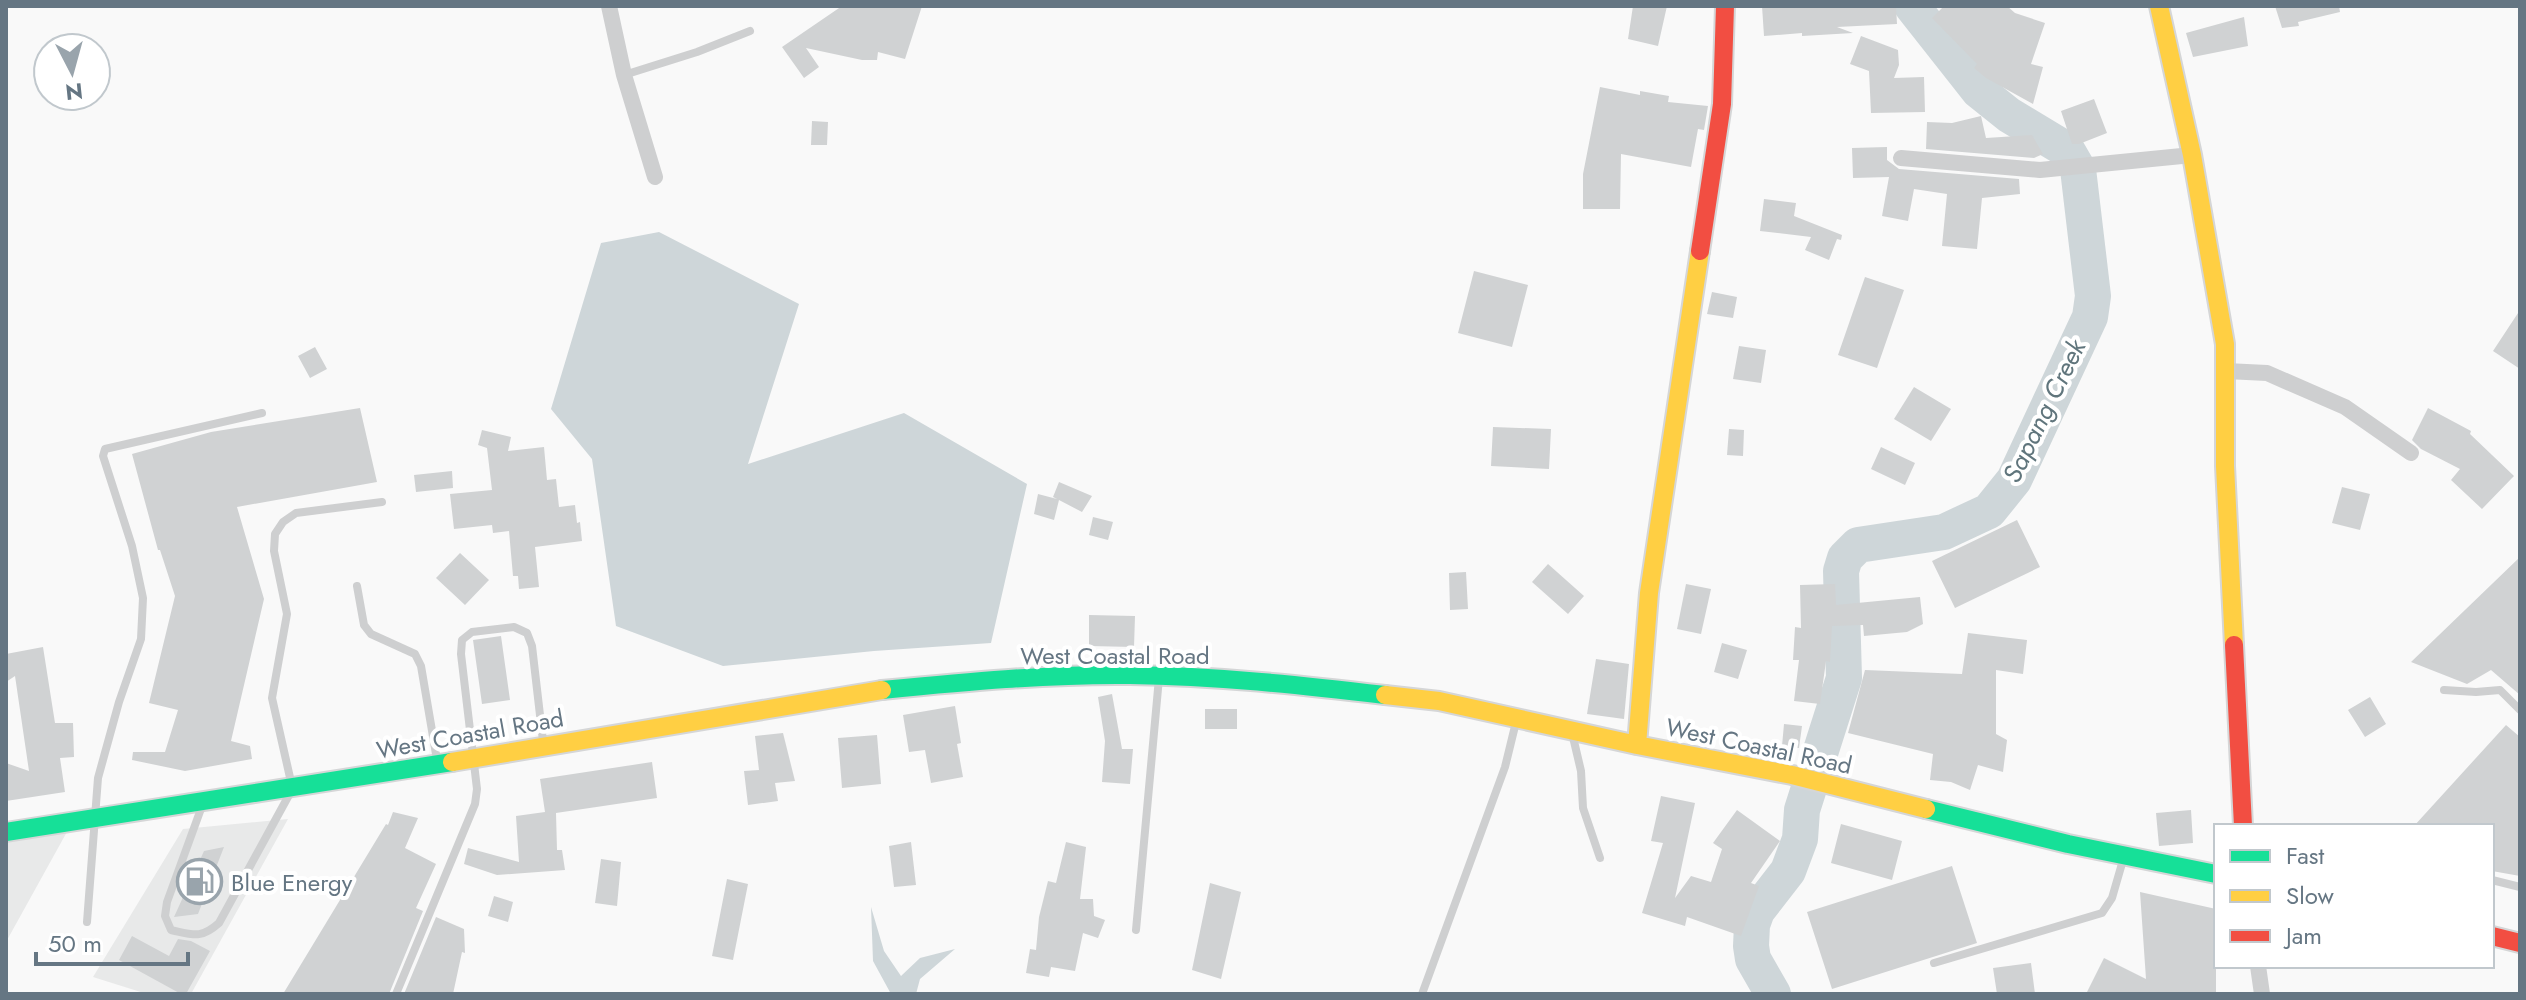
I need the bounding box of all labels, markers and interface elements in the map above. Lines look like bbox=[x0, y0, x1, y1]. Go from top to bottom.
north arrow bbox=[32, 32, 112, 112]
text: N bbox=[64, 75, 84, 109]
water label: Sapang Creek bbox=[1993, 331, 2096, 489]
street label: West Coastal Road bbox=[1020, 638, 1210, 673]
street label: West Coastal Road bbox=[374, 700, 566, 768]
street label: West Coastal Road bbox=[1663, 709, 1855, 783]
legend bbox=[2214, 824, 2494, 968]
text: Fast bbox=[2286, 838, 2324, 873]
fuel station icon: Blue Energy bbox=[176, 858, 224, 906]
place label: Blue Energy bbox=[231, 865, 353, 900]
text: Slow bbox=[2286, 878, 2334, 913]
scale bar bbox=[36, 916, 188, 966]
text: Jam bbox=[2283, 918, 2322, 953]
text: 50 m bbox=[48, 926, 102, 961]

